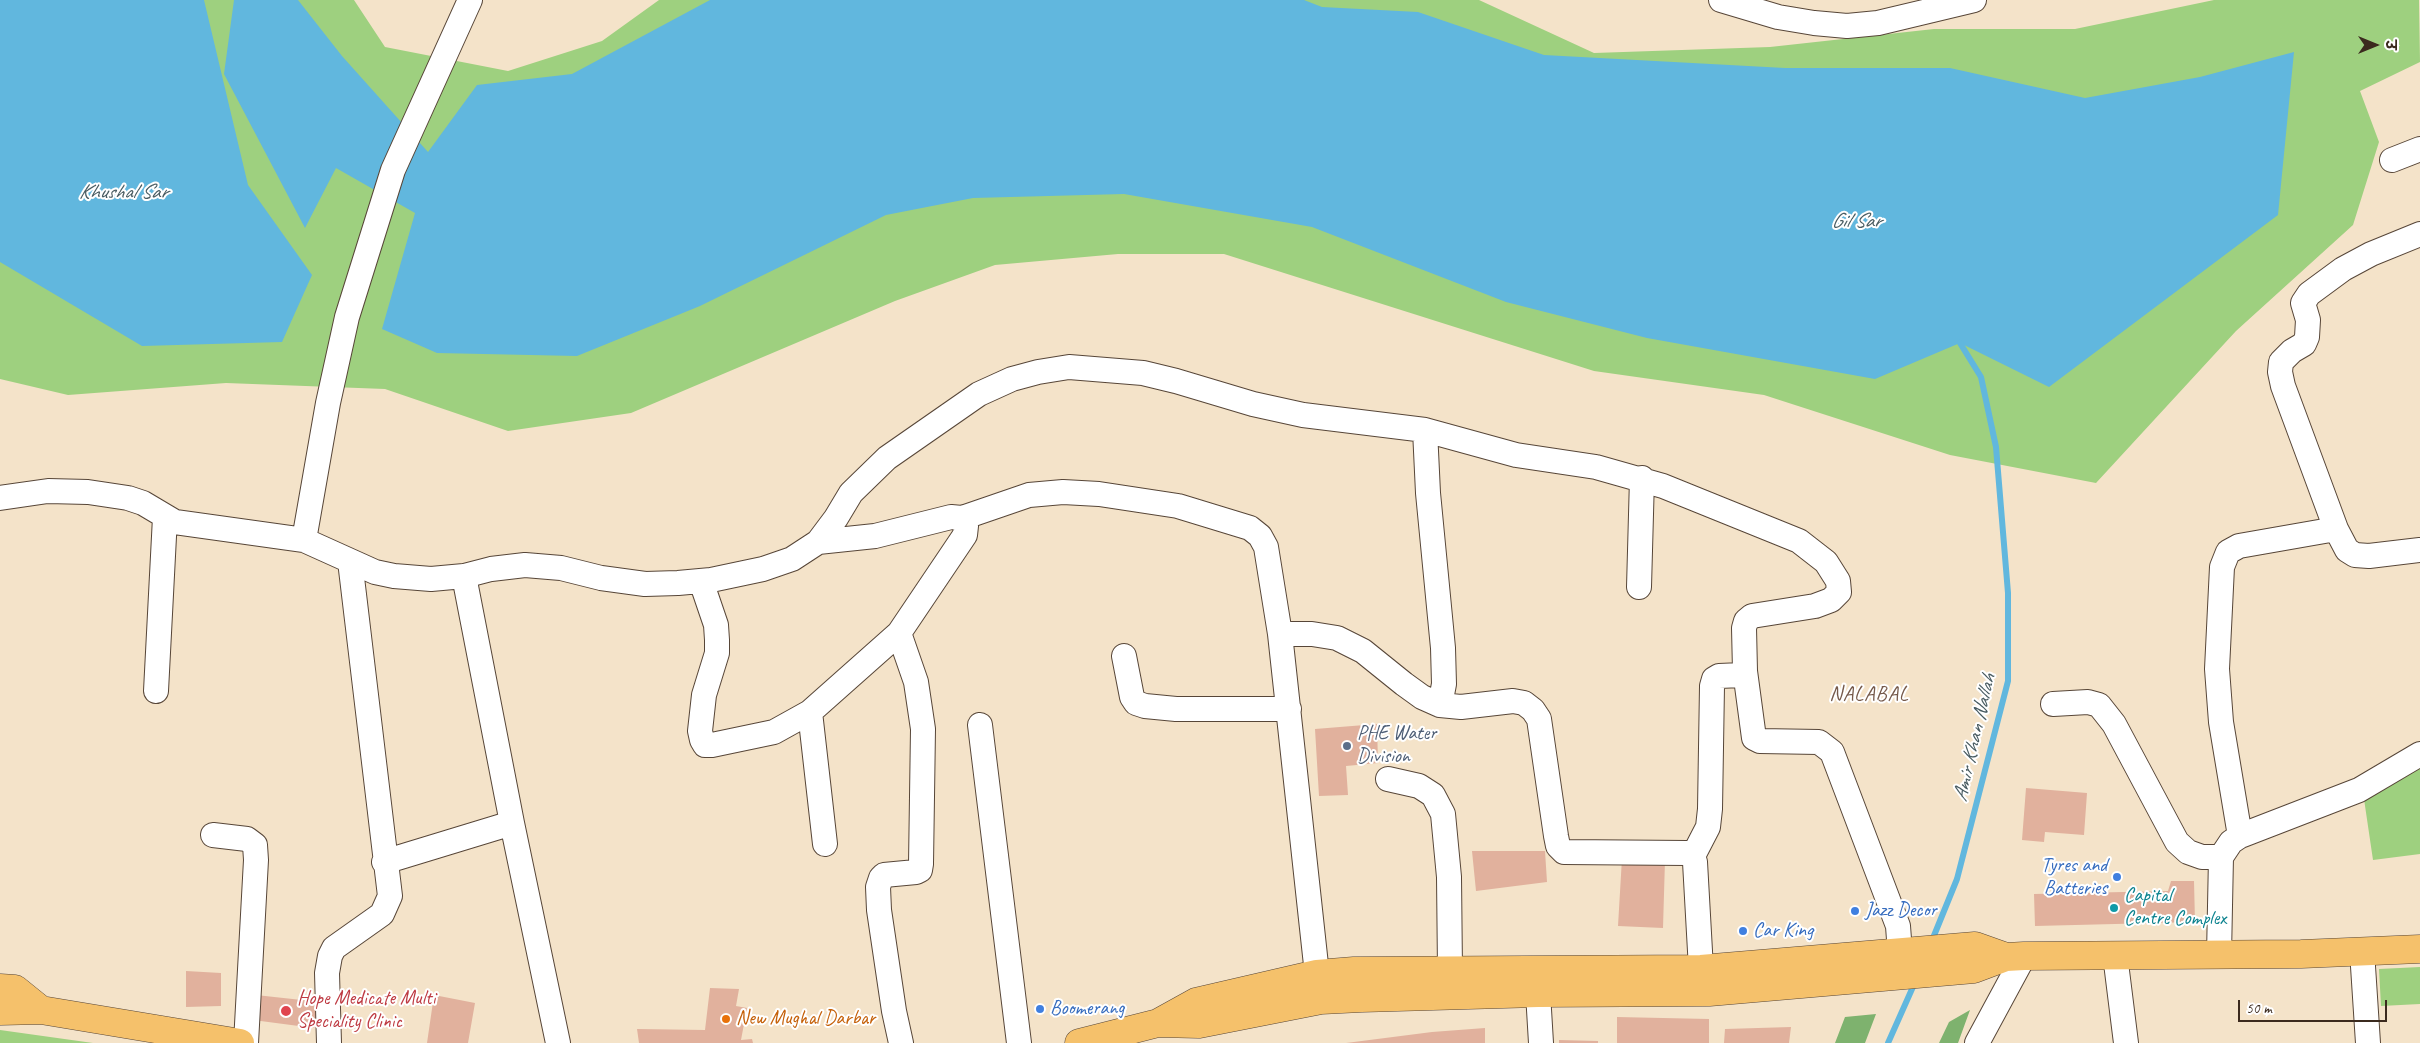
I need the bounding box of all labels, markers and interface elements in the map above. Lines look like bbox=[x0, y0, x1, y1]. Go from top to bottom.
north arrow bbox=[2350, 20, 2400, 70]
text: उ bbox=[2382, 40, 2399, 50]
water label: Khushal Sar bbox=[79, 179, 167, 205]
water label: Gil Sar bbox=[1831, 208, 1881, 234]
water label: Amir Khan Nallah bbox=[1948, 672, 2002, 804]
district label: NALABAL bbox=[1829, 681, 1909, 707]
place label: PHE Water Division bbox=[1357, 722, 1436, 769]
marker: PHE Water Division bbox=[1341, 740, 1353, 752]
place label: Tyres and Batteries bbox=[2041, 854, 2107, 901]
marker: Tyres and Batteries bbox=[2111, 871, 2123, 883]
place label: Capital Centre Complex bbox=[2124, 884, 2226, 931]
place label: Jazz Decor bbox=[1865, 899, 1937, 923]
marker: Capital Centre Complex bbox=[2108, 902, 2120, 914]
marker: Jazz Decor bbox=[1849, 905, 1861, 917]
place label: Car King bbox=[1753, 919, 1813, 943]
marker: Car King bbox=[1737, 925, 1749, 937]
place label: Hope Medicate Multi Speciality Clinic bbox=[297, 987, 435, 1034]
scale bar bbox=[2240, 990, 2389, 1022]
place label: Boomerang bbox=[1050, 997, 1124, 1021]
text: 50 m bbox=[2246, 999, 2272, 1018]
marker: Boomerang bbox=[1034, 1003, 1046, 1015]
marker: Hope Medicate Multi Speciality Clinic bbox=[279, 1004, 293, 1018]
place label: New Mughal Darbar bbox=[736, 1007, 875, 1031]
marker: New Mughal Darbar bbox=[720, 1013, 732, 1025]

